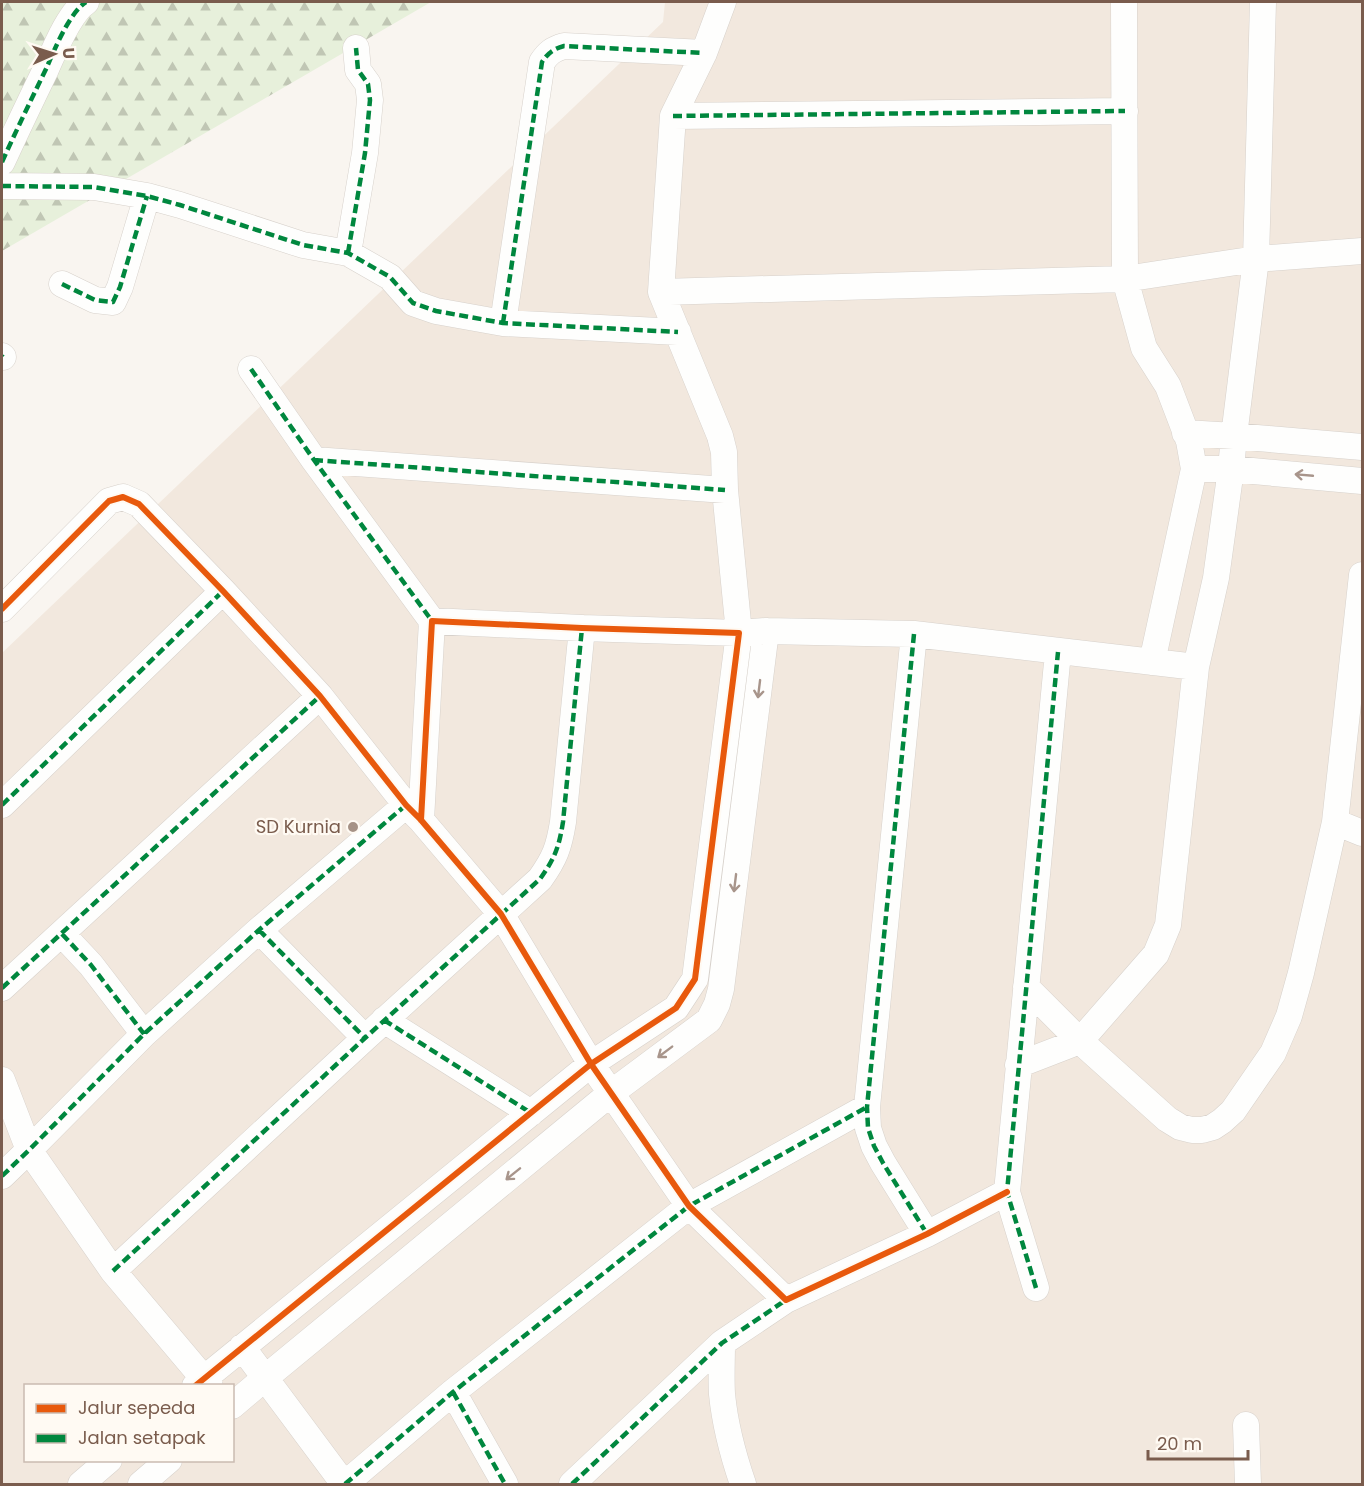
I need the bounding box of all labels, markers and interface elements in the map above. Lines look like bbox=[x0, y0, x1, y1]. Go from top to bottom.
north arrow bbox=[24, 24, 84, 84]
text: U bbox=[57, 47, 80, 59]
one-way arrow bbox=[1295, 469, 1315, 480]
one-way arrow bbox=[753, 679, 764, 699]
place label: SD Kurnia bbox=[256, 814, 341, 839]
marker: SD Kurnia bbox=[346, 820, 360, 834]
one-way arrow bbox=[729, 872, 740, 892]
one-way arrow bbox=[658, 1046, 674, 1059]
one-way arrow bbox=[506, 1167, 521, 1181]
legend bbox=[24, 1384, 234, 1462]
text: Jalur sepeda bbox=[78, 1395, 195, 1420]
scale bar bbox=[1148, 1423, 1248, 1461]
text: Jalan setapak bbox=[78, 1425, 206, 1450]
text: 20 m bbox=[1157, 1431, 1202, 1456]

